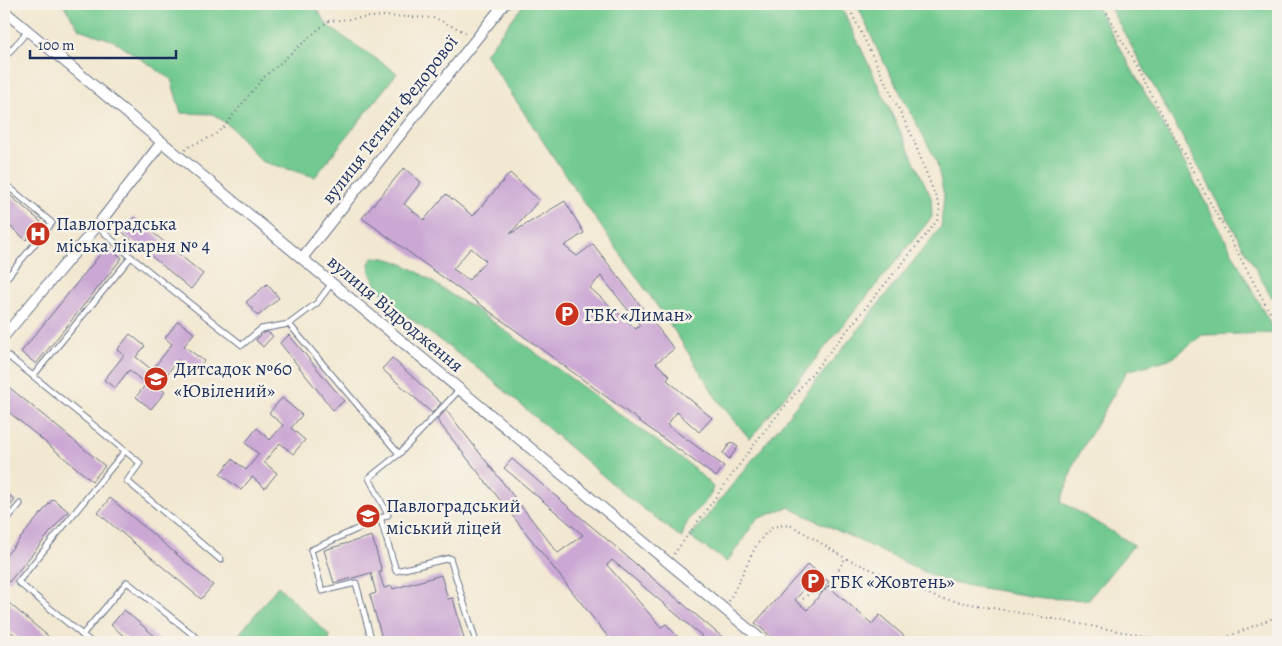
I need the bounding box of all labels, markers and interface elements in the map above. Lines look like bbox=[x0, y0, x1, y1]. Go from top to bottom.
scale bar bbox=[30, 28, 176, 60]
street label: вулиця Тетяни Федорової bbox=[316, 29, 464, 209]
text: 100 m bbox=[38, 35, 75, 55]
place label: Павлоградська міська лікарня № 4 bbox=[56, 211, 211, 259]
hospital icon: Павлоградська міська лікарня № 4 bbox=[25, 221, 51, 247]
street label: вулиця Відродження bbox=[322, 249, 469, 378]
parking icon: ГБК «Лиман» bbox=[554, 301, 580, 327]
place label: ГБК «Лиман» bbox=[584, 302, 693, 328]
place label: Дитсадок №60 «Ювілений» bbox=[174, 356, 292, 404]
school or university icon: Дитсадок №60 «Ювілений» bbox=[143, 366, 169, 392]
place label: Павлоградський міський ліцей bbox=[386, 493, 521, 541]
school or university icon: Павлоградський міський ліцей bbox=[355, 503, 381, 529]
parking icon: ГБК «Жовтень» bbox=[800, 568, 826, 594]
place label: ГБК «Жовтень» bbox=[830, 569, 955, 595]

